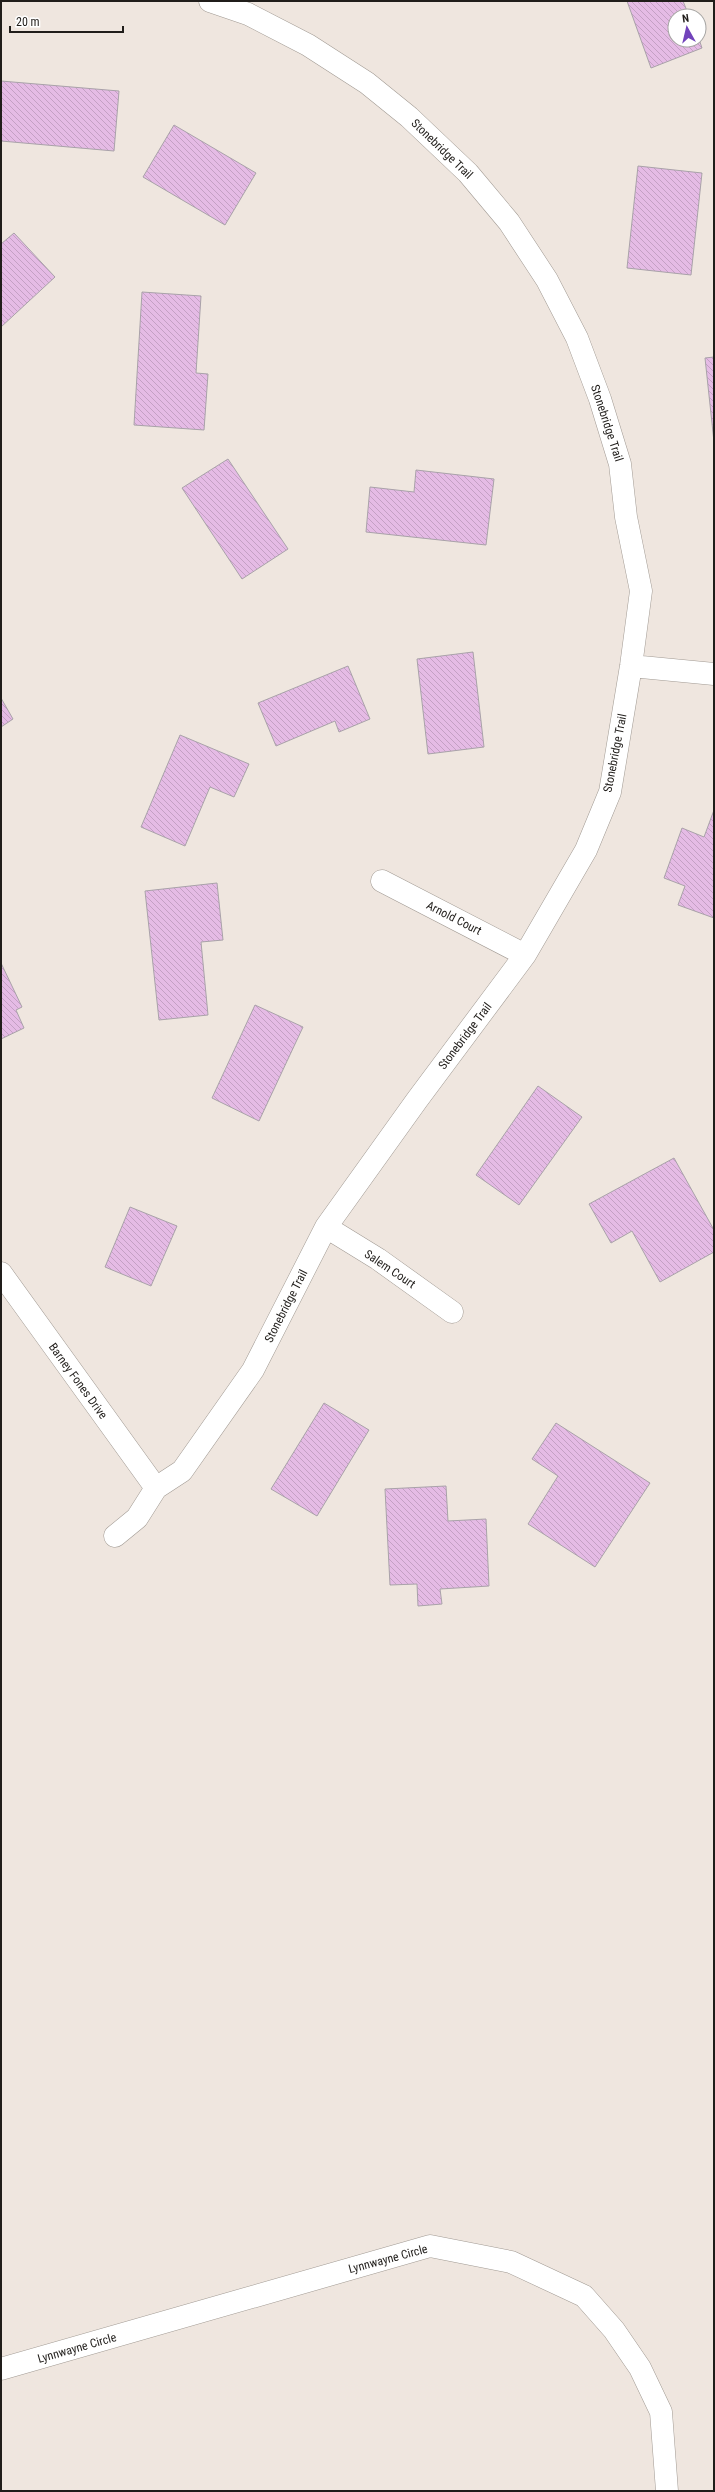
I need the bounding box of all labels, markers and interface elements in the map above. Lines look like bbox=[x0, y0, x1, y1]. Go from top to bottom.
scale bar bbox=[10, 8, 123, 34]
north arrow bbox=[667, 8, 707, 48]
text: N bbox=[681, 12, 690, 25]
text: 20 m bbox=[16, 15, 40, 29]
street label: Stonebridge Trail bbox=[408, 116, 476, 182]
street label: Stonebridge Trail bbox=[588, 383, 626, 463]
street label: Stonebridge Trail bbox=[601, 712, 629, 794]
street label: Arnold Court bbox=[424, 898, 484, 938]
street label: Stonebridge Trail bbox=[435, 1000, 495, 1072]
street label: Salem Court bbox=[362, 1247, 418, 1291]
street label: Stonebridge Trail bbox=[262, 1267, 310, 1345]
street label: Barney Fones Drive bbox=[46, 1340, 110, 1422]
street label: Lynnwayne Circle bbox=[347, 2242, 429, 2276]
street label: Lynnwayne Circle bbox=[36, 2330, 118, 2366]

